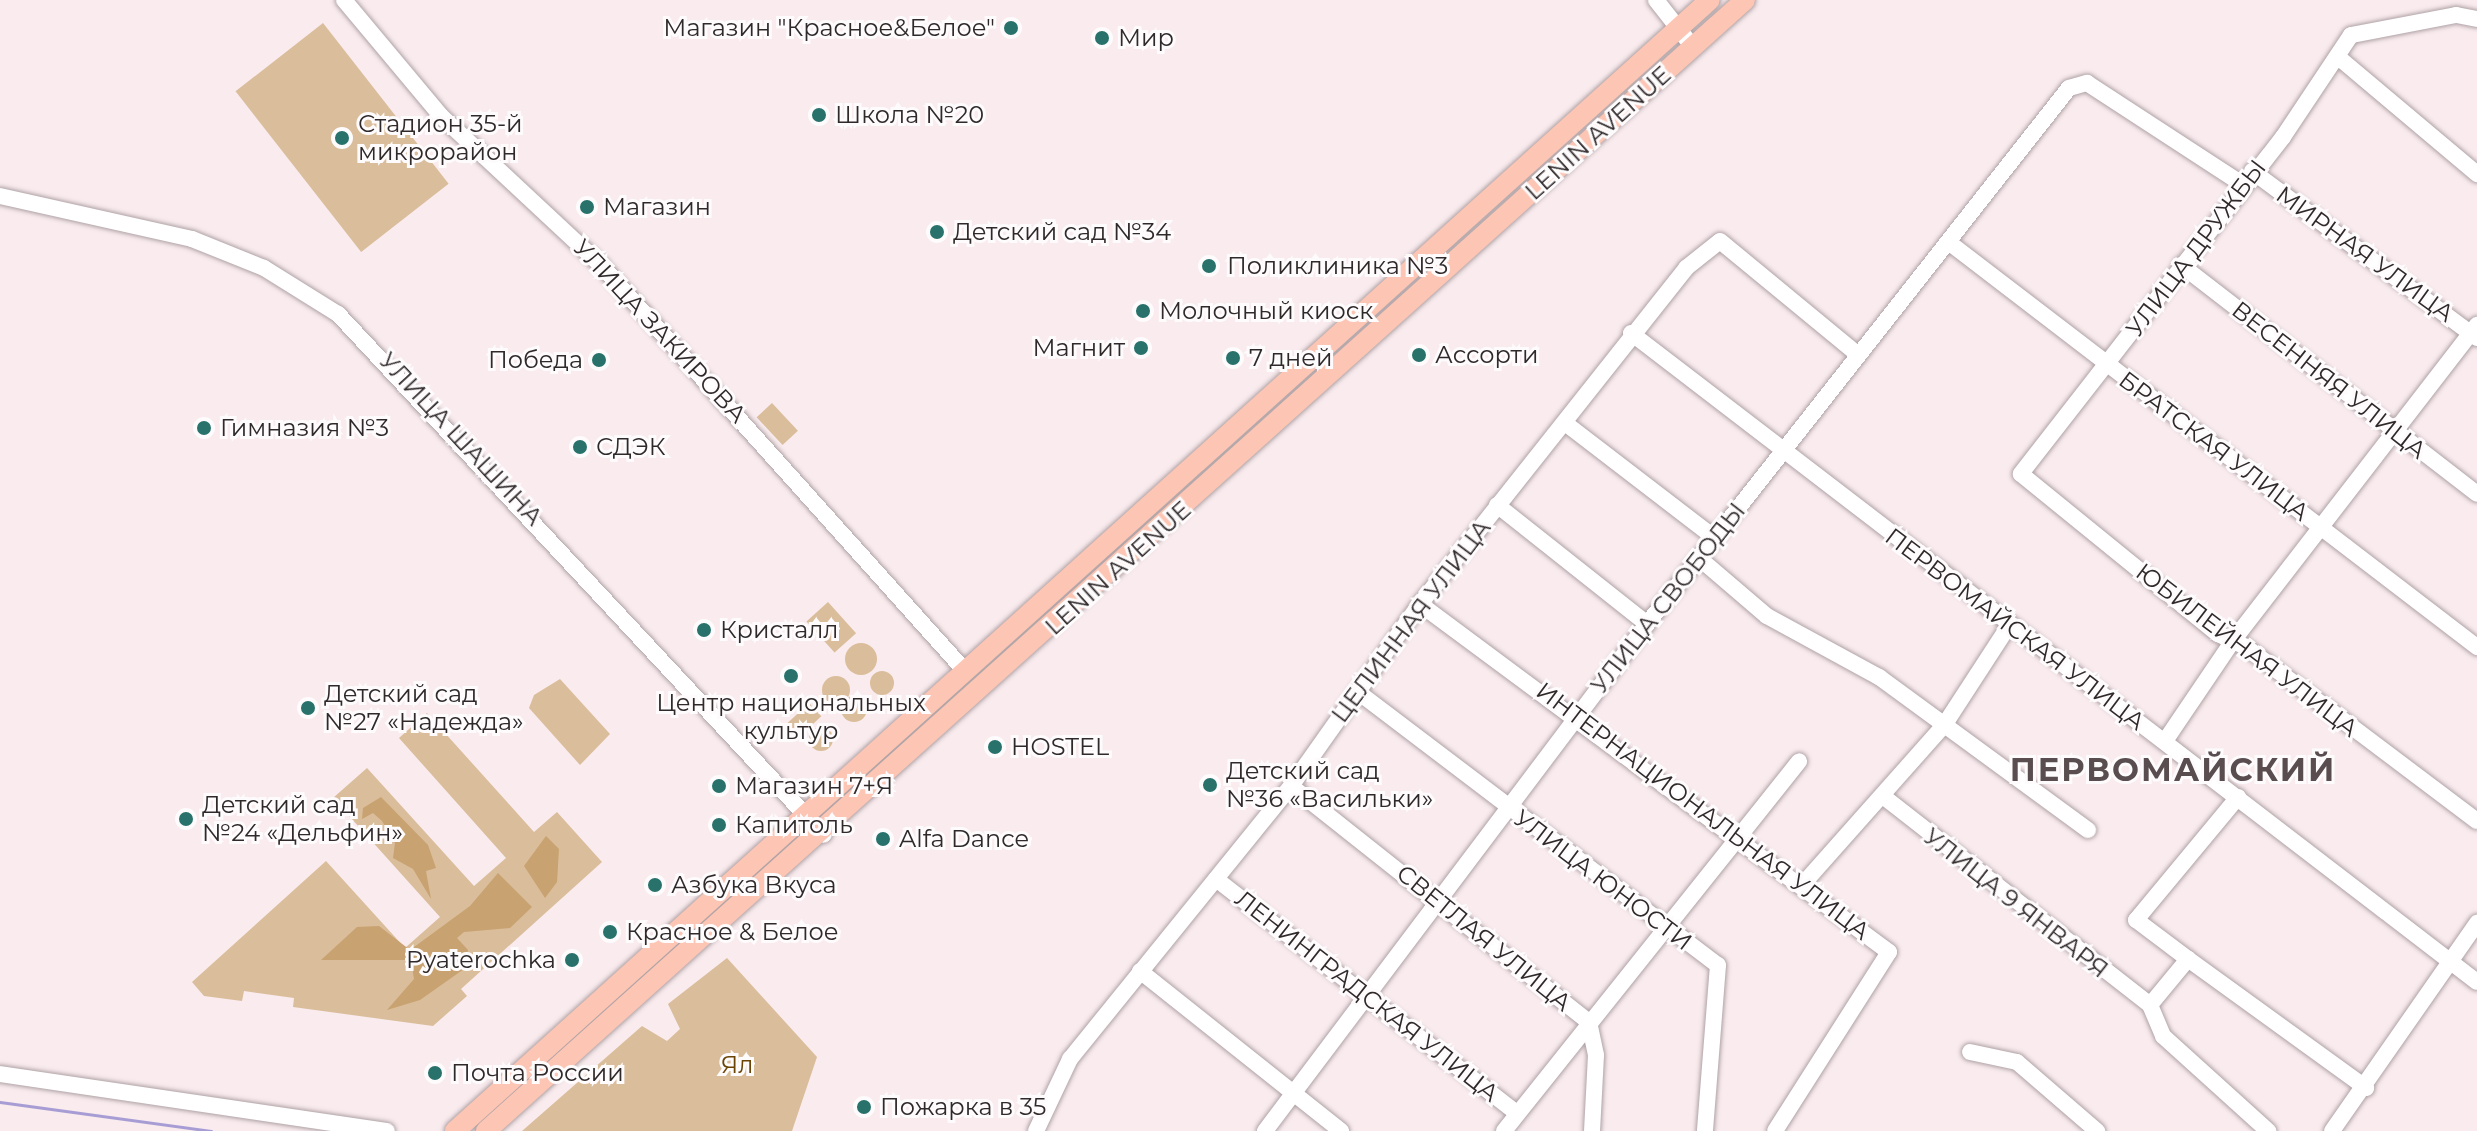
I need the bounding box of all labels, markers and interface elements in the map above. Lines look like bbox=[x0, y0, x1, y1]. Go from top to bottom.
place label: Магазин "Красное&Белое" bbox=[663, 14, 995, 42]
marker: Магазин "Красное&Белое" bbox=[1002, 19, 1020, 37]
place label: Мир bbox=[1118, 24, 1174, 52]
marker: Мир bbox=[1093, 29, 1111, 47]
street label: LENIN AVENUE bbox=[1519, 60, 1677, 206]
place label: Школа №20 bbox=[835, 101, 984, 129]
marker: Школа №20 bbox=[810, 106, 828, 124]
place label: Стадион 35-й микрорайон bbox=[358, 110, 523, 166]
marker: Стадион 35-й микрорайон bbox=[333, 129, 351, 147]
street label: УЛИЦА ДРУЖБЫ bbox=[2120, 154, 2272, 342]
street label: МИРНАЯ УЛИЦА bbox=[2271, 180, 2459, 328]
place label: Магазин bbox=[603, 193, 711, 221]
marker: Магазин bbox=[578, 198, 596, 216]
place label: Детский сад №34 bbox=[953, 218, 1171, 246]
marker: Детский сад №34 bbox=[928, 223, 946, 241]
street label: УЛИЦА ЗАКИРОВА bbox=[568, 233, 752, 429]
place label: Поликлиника №3 bbox=[1227, 252, 1448, 280]
marker: Поликлиника №3 bbox=[1198, 255, 1220, 277]
street label: ВЕСЕННЯЯ УЛИЦА bbox=[2226, 295, 2432, 465]
place label: Молочный киоск bbox=[1159, 297, 1373, 325]
marker: Молочный киоск bbox=[1134, 302, 1152, 320]
place label: Магнит bbox=[1032, 334, 1125, 362]
marker: Магнит bbox=[1132, 339, 1150, 357]
place label: Ассорти bbox=[1435, 341, 1538, 369]
place label: 7 дней bbox=[1249, 344, 1333, 372]
place label: Победа bbox=[488, 346, 583, 374]
marker: Ассорти bbox=[1410, 346, 1428, 364]
street label: УЛИЦА ШАШИНА bbox=[373, 347, 549, 531]
marker: 7 дней bbox=[1224, 349, 1242, 367]
marker: Победа bbox=[590, 351, 608, 369]
street label: БРАТСКАЯ УЛИЦА bbox=[2113, 365, 2315, 527]
place label: Гимназия №3 bbox=[220, 414, 389, 442]
marker: Гимназия №3 bbox=[195, 419, 213, 437]
place label: СДЭК bbox=[596, 433, 666, 461]
marker: СДЭК bbox=[571, 438, 589, 456]
street label: LENIN AVENUE bbox=[1039, 495, 1197, 641]
street label: УЛИЦА СВОБОДЫ bbox=[1585, 497, 1751, 699]
street label: ЦЕЛИННАЯ УЛИЦА bbox=[1325, 514, 1497, 728]
street label: ПЕРВОМАЙСКАЯ УЛИЦА bbox=[1879, 522, 2151, 736]
street label: ЮБИЛЕЙНАЯ УЛИЦА bbox=[2130, 557, 2364, 743]
place label: Кристалл bbox=[720, 616, 839, 644]
marker: Кристалл bbox=[695, 621, 713, 639]
marker: Центр национальных культур bbox=[782, 667, 800, 685]
street label: ИНТЕРНАЦИОНАЛЬНАЯ УЛИЦА bbox=[1531, 676, 1875, 946]
place label: Детский сад №27 «Надежда» bbox=[324, 680, 523, 736]
place label: Центр национальных культур bbox=[656, 689, 926, 745]
marker: Детский сад №27 «Надежда» bbox=[299, 699, 317, 717]
place label: HOSTEL bbox=[1011, 733, 1109, 761]
marker: HOSTEL bbox=[986, 738, 1004, 756]
district label: ПЕРВОМАЙСКИЙ bbox=[2010, 751, 2336, 789]
place label: Детский сад №36 «Васильки» bbox=[1226, 757, 1433, 813]
place label: Магазин 7+Я bbox=[735, 772, 893, 800]
marker: Детский сад №36 «Васильки» bbox=[1201, 776, 1219, 794]
marker: Магазин 7+Я bbox=[710, 777, 728, 795]
place label: Детский сад №24 «Дельфин» bbox=[202, 791, 403, 847]
street label: УЛИЦА ЮНОСТИ bbox=[1508, 804, 1698, 956]
marker: Детский сад №24 «Дельфин» bbox=[177, 810, 195, 828]
place label: Капитоль bbox=[735, 811, 853, 839]
marker: Капитоль bbox=[710, 816, 728, 834]
street label: УЛИЦА 9 ЯНВАРЯ bbox=[1918, 822, 2114, 984]
place label: Alfa Dance bbox=[899, 825, 1029, 853]
marker: Alfa Dance bbox=[874, 830, 892, 848]
street label: СВЕТЛАЯ УЛИЦА bbox=[1391, 859, 1577, 1017]
place label: Азбука Вкуса bbox=[671, 871, 836, 899]
marker: Азбука Вкуса bbox=[646, 876, 664, 894]
street label: ЛЕНИНГРАДСКАЯ УЛИЦА bbox=[1229, 884, 1505, 1108]
place label: Красное & Белое bbox=[626, 918, 839, 946]
marker: Красное & Белое bbox=[601, 923, 619, 941]
place label: Pyaterochka bbox=[406, 946, 556, 974]
marker: Pyaterochka bbox=[563, 951, 581, 969]
park label: Ял bbox=[721, 1051, 753, 1079]
place label: Почта России bbox=[451, 1059, 624, 1087]
marker: Почта России bbox=[426, 1064, 444, 1082]
place label: Пожарка в 35 bbox=[880, 1093, 1046, 1121]
marker: Пожарка в 35 bbox=[855, 1098, 873, 1116]

